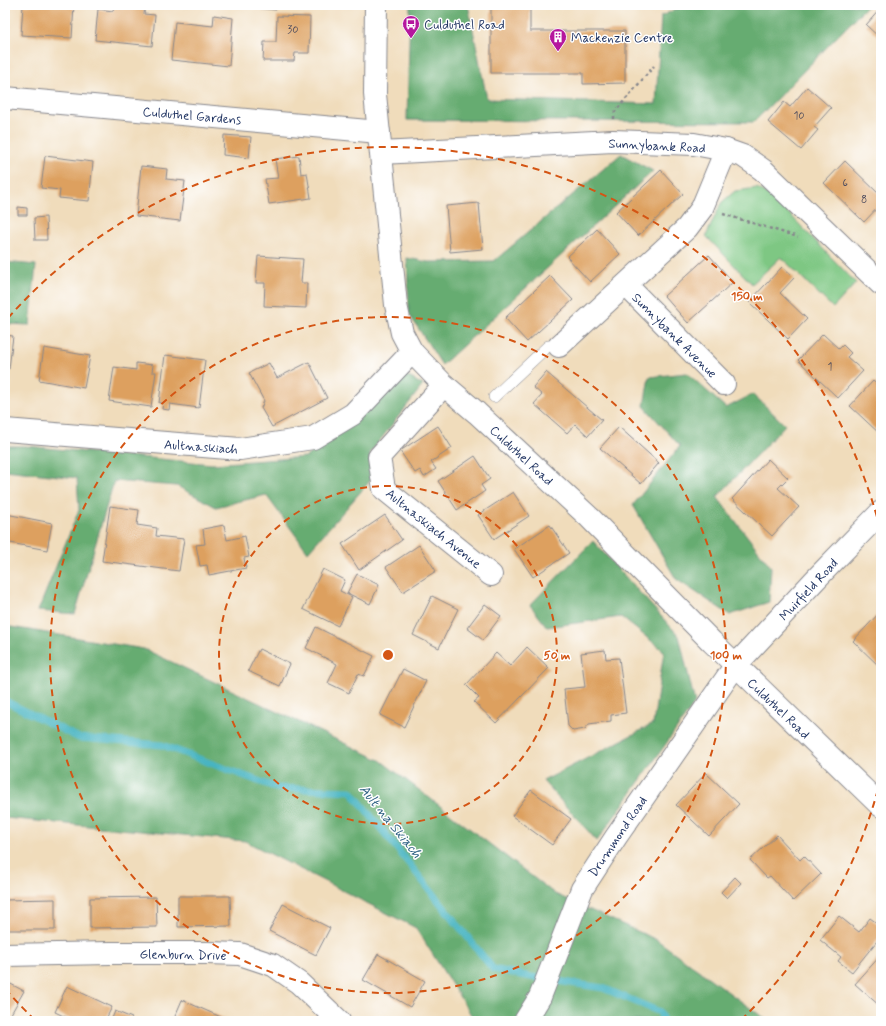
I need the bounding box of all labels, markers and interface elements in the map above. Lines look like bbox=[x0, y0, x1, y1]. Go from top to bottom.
bus stop icon: Culduthel Road bbox=[401, 14, 421, 39]
place label: Culduthel Road bbox=[424, 17, 505, 34]
house number: 30 bbox=[287, 23, 299, 37]
building icon: Mackenzie Centre bbox=[548, 27, 568, 52]
place label: Mackenzie Centre bbox=[571, 30, 673, 47]
street label: Culduthel Gardens bbox=[142, 104, 242, 129]
house number: 10 bbox=[793, 109, 805, 123]
street label: Sunnybank Road bbox=[608, 135, 706, 158]
house number: 6 bbox=[842, 176, 848, 190]
house number: 8 bbox=[861, 193, 867, 207]
text: 150 m bbox=[731, 289, 763, 305]
street label: Sunnybank Avenue bbox=[628, 290, 720, 382]
house number: 1 bbox=[828, 360, 833, 374]
street label: Culduthel Road bbox=[486, 422, 556, 490]
street label: Aultnaskiach bbox=[163, 436, 239, 459]
street label: Aultnaskiach Avenue bbox=[382, 485, 484, 573]
street label: Muirfield Road bbox=[776, 555, 842, 625]
centre of rings bbox=[381, 648, 395, 662]
text: 50 m bbox=[544, 648, 571, 664]
text: 100 m bbox=[710, 648, 743, 664]
street label: Culduthel Road bbox=[743, 675, 813, 743]
water label: Ault na Skiach bbox=[355, 781, 426, 862]
street label: Drummond Road bbox=[585, 793, 651, 880]
street label: Glenburn Drive bbox=[139, 946, 227, 965]

